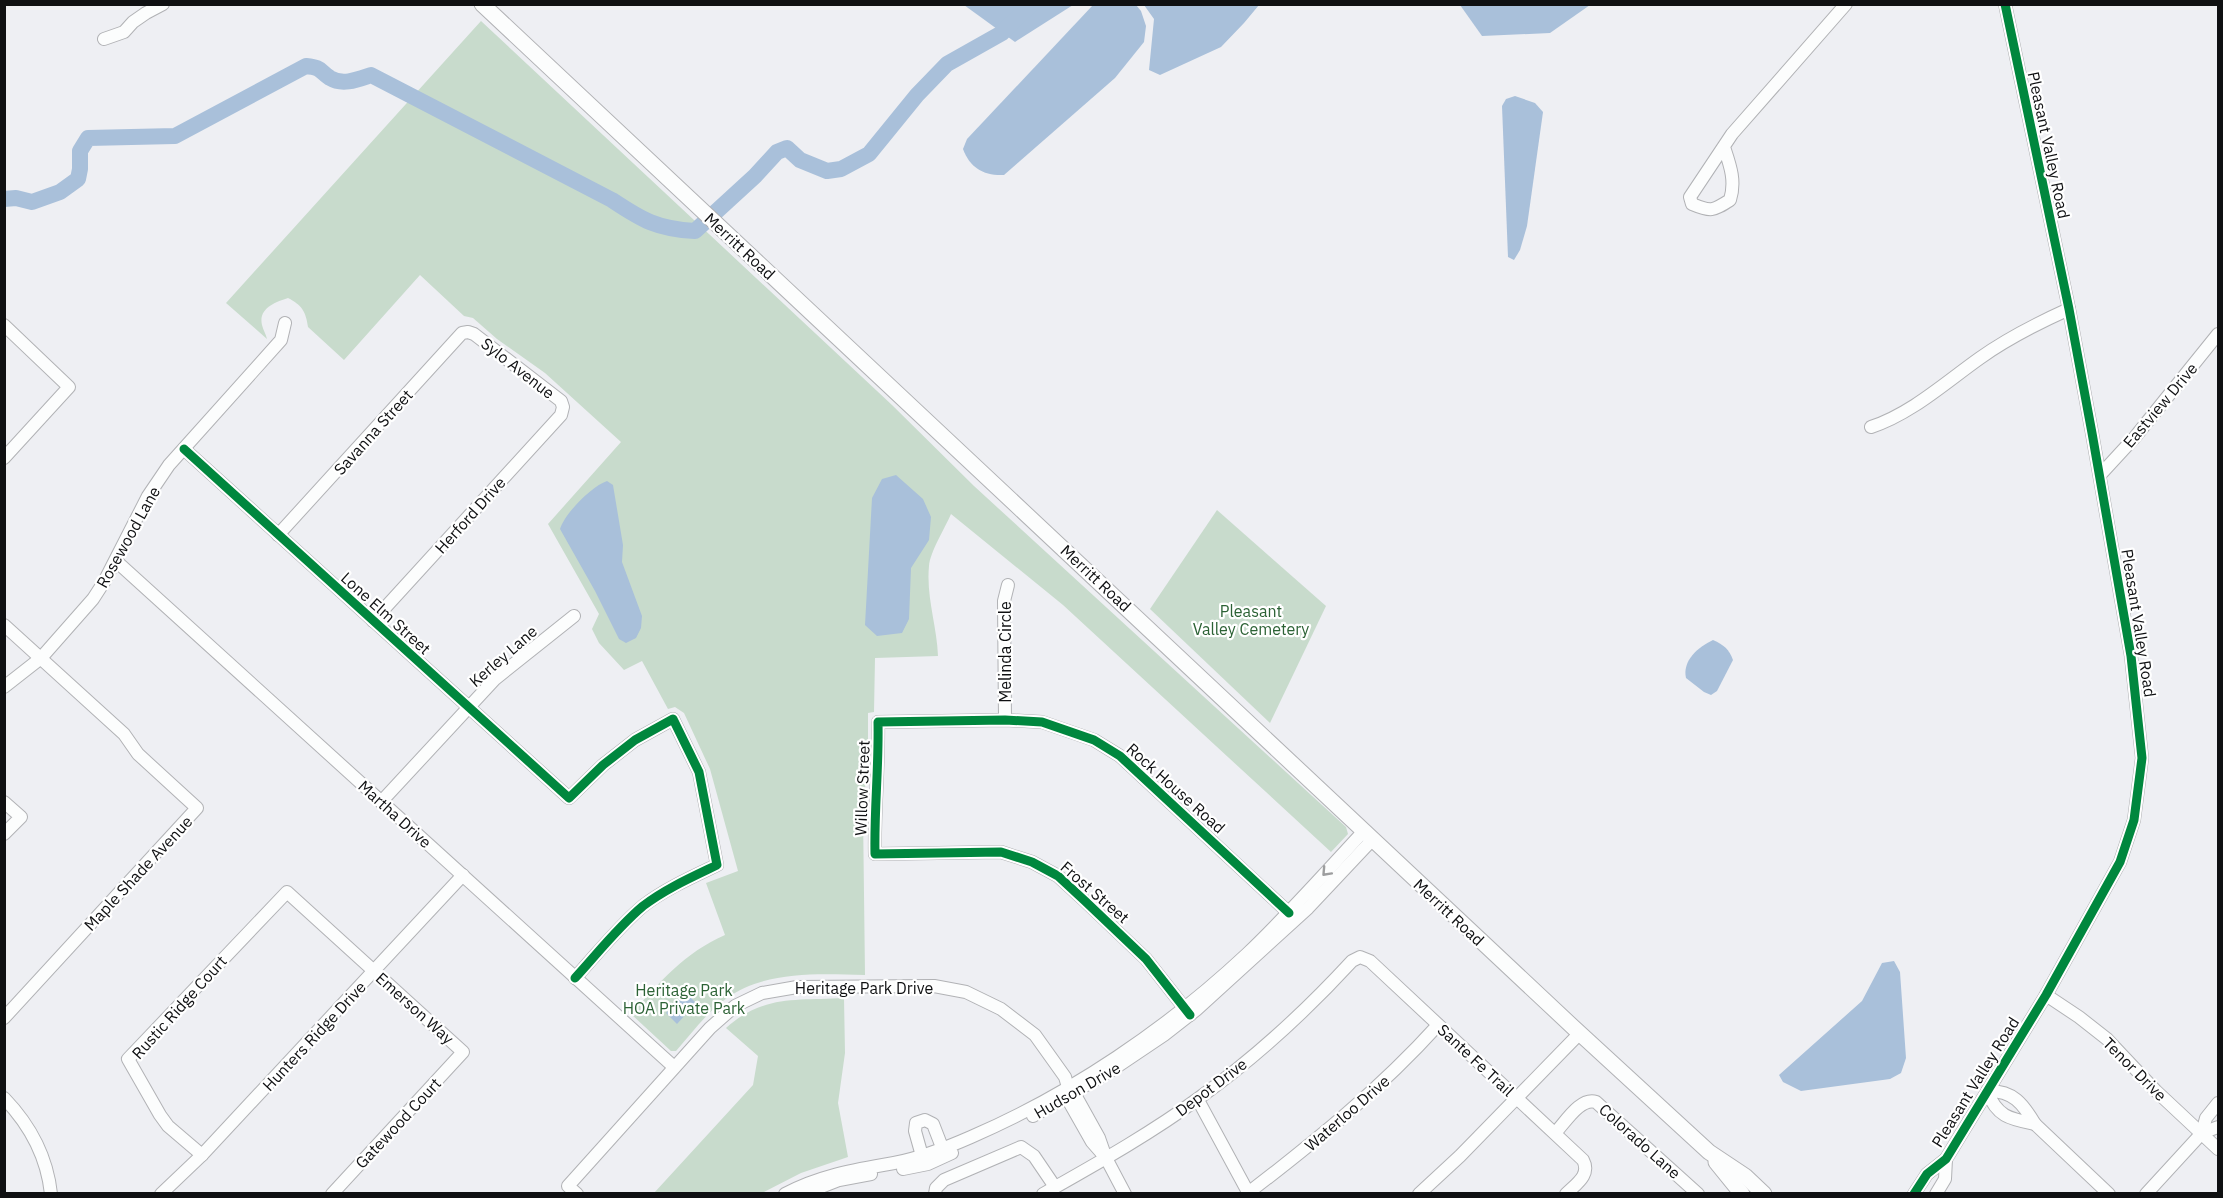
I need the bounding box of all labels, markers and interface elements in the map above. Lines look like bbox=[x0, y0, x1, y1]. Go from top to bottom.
street label: Pleasant Valley Road bbox=[2024, 70, 2074, 220]
street label: Merritt Road bbox=[701, 208, 779, 284]
street label: Sylo Avenue bbox=[477, 333, 559, 403]
street label: Eastview Drive bbox=[2119, 358, 2202, 452]
street label: Savanna Street bbox=[329, 385, 417, 479]
street label: Herford Drive bbox=[430, 472, 510, 557]
street label: Rosewood Lane bbox=[92, 483, 164, 591]
street label: Merritt Road bbox=[1057, 540, 1135, 616]
street label: Pleasant Valley Road bbox=[2117, 547, 2161, 699]
street label: Lone Elm Street bbox=[337, 568, 435, 658]
street label: Melinda Circle bbox=[995, 601, 1015, 703]
park label: Pleasant Valley Cemetery bbox=[1193, 601, 1309, 639]
street label: Kerley Lane bbox=[465, 621, 541, 691]
street label: Rock House Road bbox=[1123, 739, 1229, 837]
street label: Willow Street bbox=[850, 740, 874, 836]
street label: Martha Drive bbox=[354, 776, 436, 852]
street label: Maple Shade Avenue bbox=[80, 811, 197, 935]
street label: Frost Street bbox=[1057, 857, 1133, 927]
one-way arrow bbox=[1322, 865, 1333, 876]
street label: Merritt Road bbox=[1410, 874, 1488, 950]
street label: Rustic Ridge Court bbox=[127, 951, 231, 1063]
street label: Emerson Way bbox=[372, 968, 458, 1048]
street label: Hunters Ridge Drive bbox=[258, 977, 370, 1095]
street label: Heritage Park Drive bbox=[795, 978, 933, 998]
park label: Heritage Park HOA Private Park bbox=[623, 980, 746, 1018]
street label: Pleasant Valley Road bbox=[1927, 1013, 2023, 1151]
street label: Sante Fe Trail bbox=[1434, 1020, 1518, 1100]
street label: Tenor Drive bbox=[2099, 1033, 2171, 1105]
street label: Depot Drive bbox=[1171, 1054, 1251, 1120]
street label: Hudson Drive bbox=[1030, 1057, 1124, 1123]
street label: Waterloo Drive bbox=[1300, 1071, 1394, 1155]
street label: Gatewood Court bbox=[351, 1074, 445, 1172]
street label: Colorado Lane bbox=[1595, 1099, 1685, 1183]

